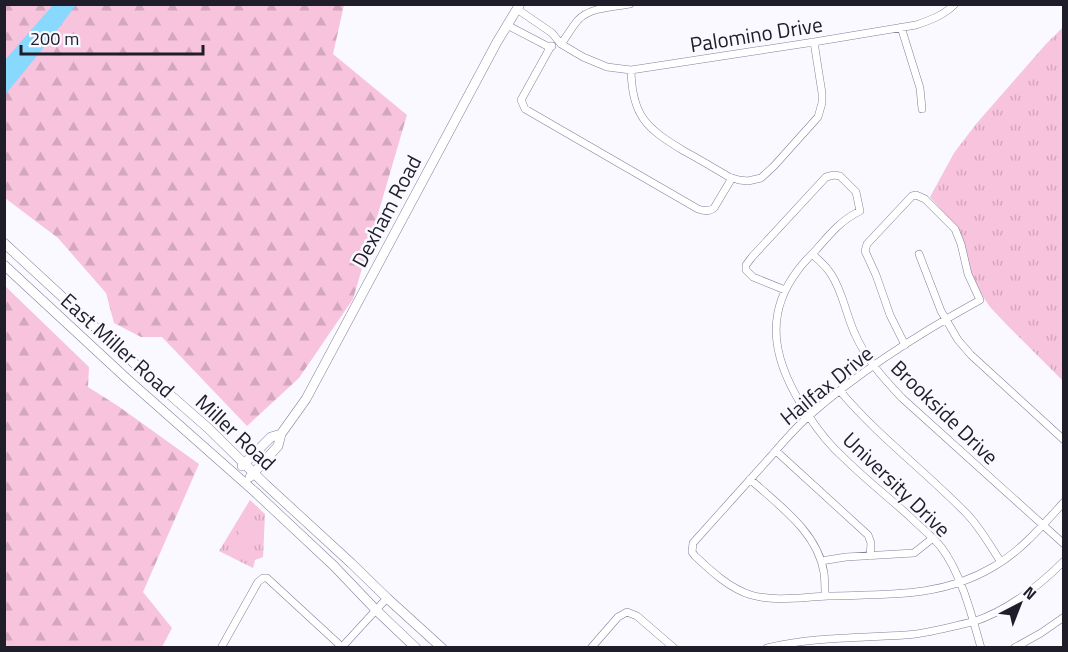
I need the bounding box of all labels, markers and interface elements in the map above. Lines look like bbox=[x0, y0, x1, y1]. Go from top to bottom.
street label: Palomino Drive bbox=[687, 8, 825, 60]
scale bar bbox=[21, 18, 202, 56]
text: 200 m bbox=[30, 25, 79, 52]
street label: Dexham Road bbox=[343, 149, 429, 273]
street label: East Miller Road bbox=[54, 285, 182, 405]
street label: Hailfax Drive bbox=[773, 337, 879, 433]
street label: Brookside Drive bbox=[884, 352, 1006, 472]
street label: Miller Road bbox=[189, 386, 283, 478]
street label: University Drive bbox=[836, 424, 958, 544]
north arrow bbox=[990, 574, 1050, 634]
text: N bbox=[1018, 580, 1042, 605]

